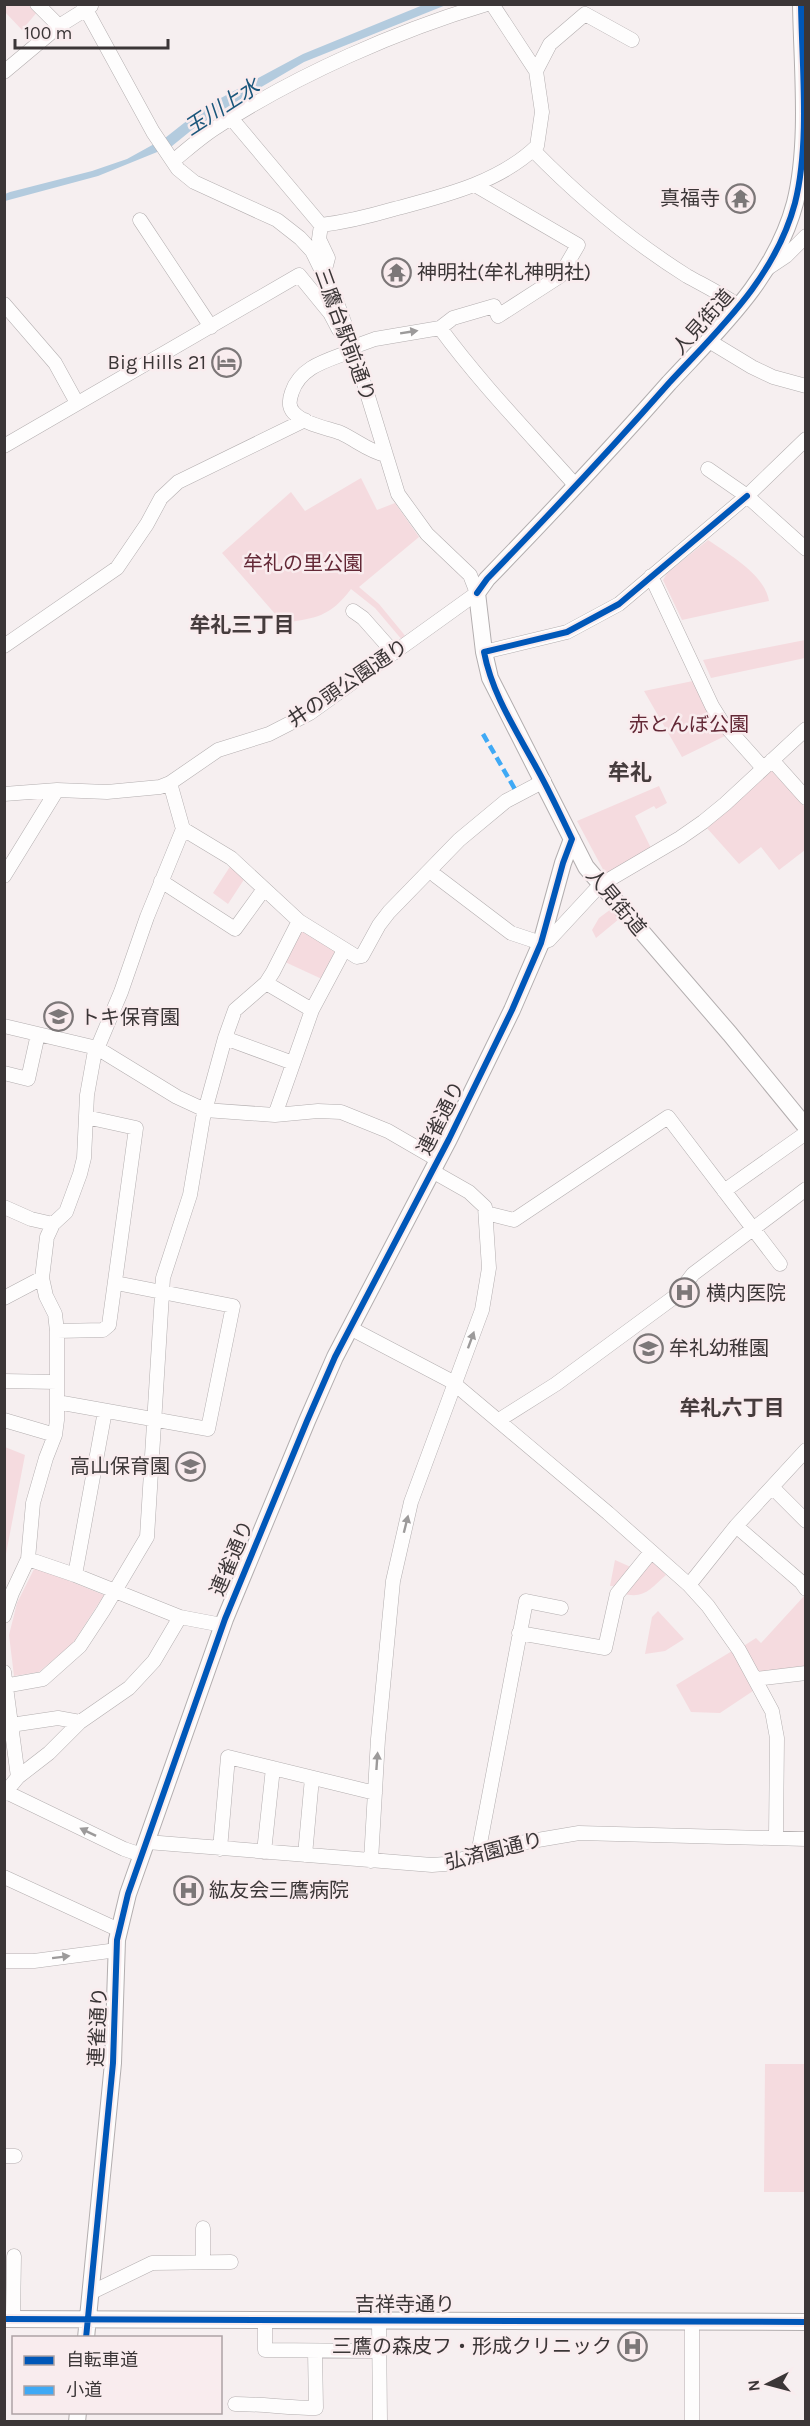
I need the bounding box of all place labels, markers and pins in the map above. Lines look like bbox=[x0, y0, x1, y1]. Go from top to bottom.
temple icon: 真福寺 bbox=[725, 182, 757, 214]
place label: 真福寺 bbox=[660, 187, 720, 210]
temple icon: 神明社(牟礼神明社) bbox=[380, 256, 412, 288]
place label: 神明社(牟礼神明社) bbox=[417, 261, 591, 284]
hotel icon: Big Hills 21 bbox=[211, 346, 243, 378]
place label: Big Hills 21 bbox=[108, 351, 206, 374]
school or university icon: トキ保育園 bbox=[43, 1001, 75, 1033]
place label: トキ保育園 bbox=[80, 1006, 180, 1029]
hospital icon: 横内医院 bbox=[669, 1277, 701, 1309]
place label: 横内医院 bbox=[706, 1282, 786, 1305]
school or university icon: 牟礼幼稚園 bbox=[632, 1332, 664, 1364]
place label: 牟礼幼稚園 bbox=[669, 1337, 769, 1360]
school or university icon: 高山保育園 bbox=[175, 1450, 207, 1482]
place label: 高山保育園 bbox=[70, 1455, 170, 1478]
hospital icon: 紘友会三鷹病院 bbox=[172, 1874, 204, 1906]
place label: 紘友会三鷹病院 bbox=[209, 1879, 349, 1902]
hospital icon: 三鷹の森皮フ・形成クリニック bbox=[617, 2330, 649, 2362]
place label: 三鷹の森皮フ・形成クリニック bbox=[332, 2335, 612, 2358]

